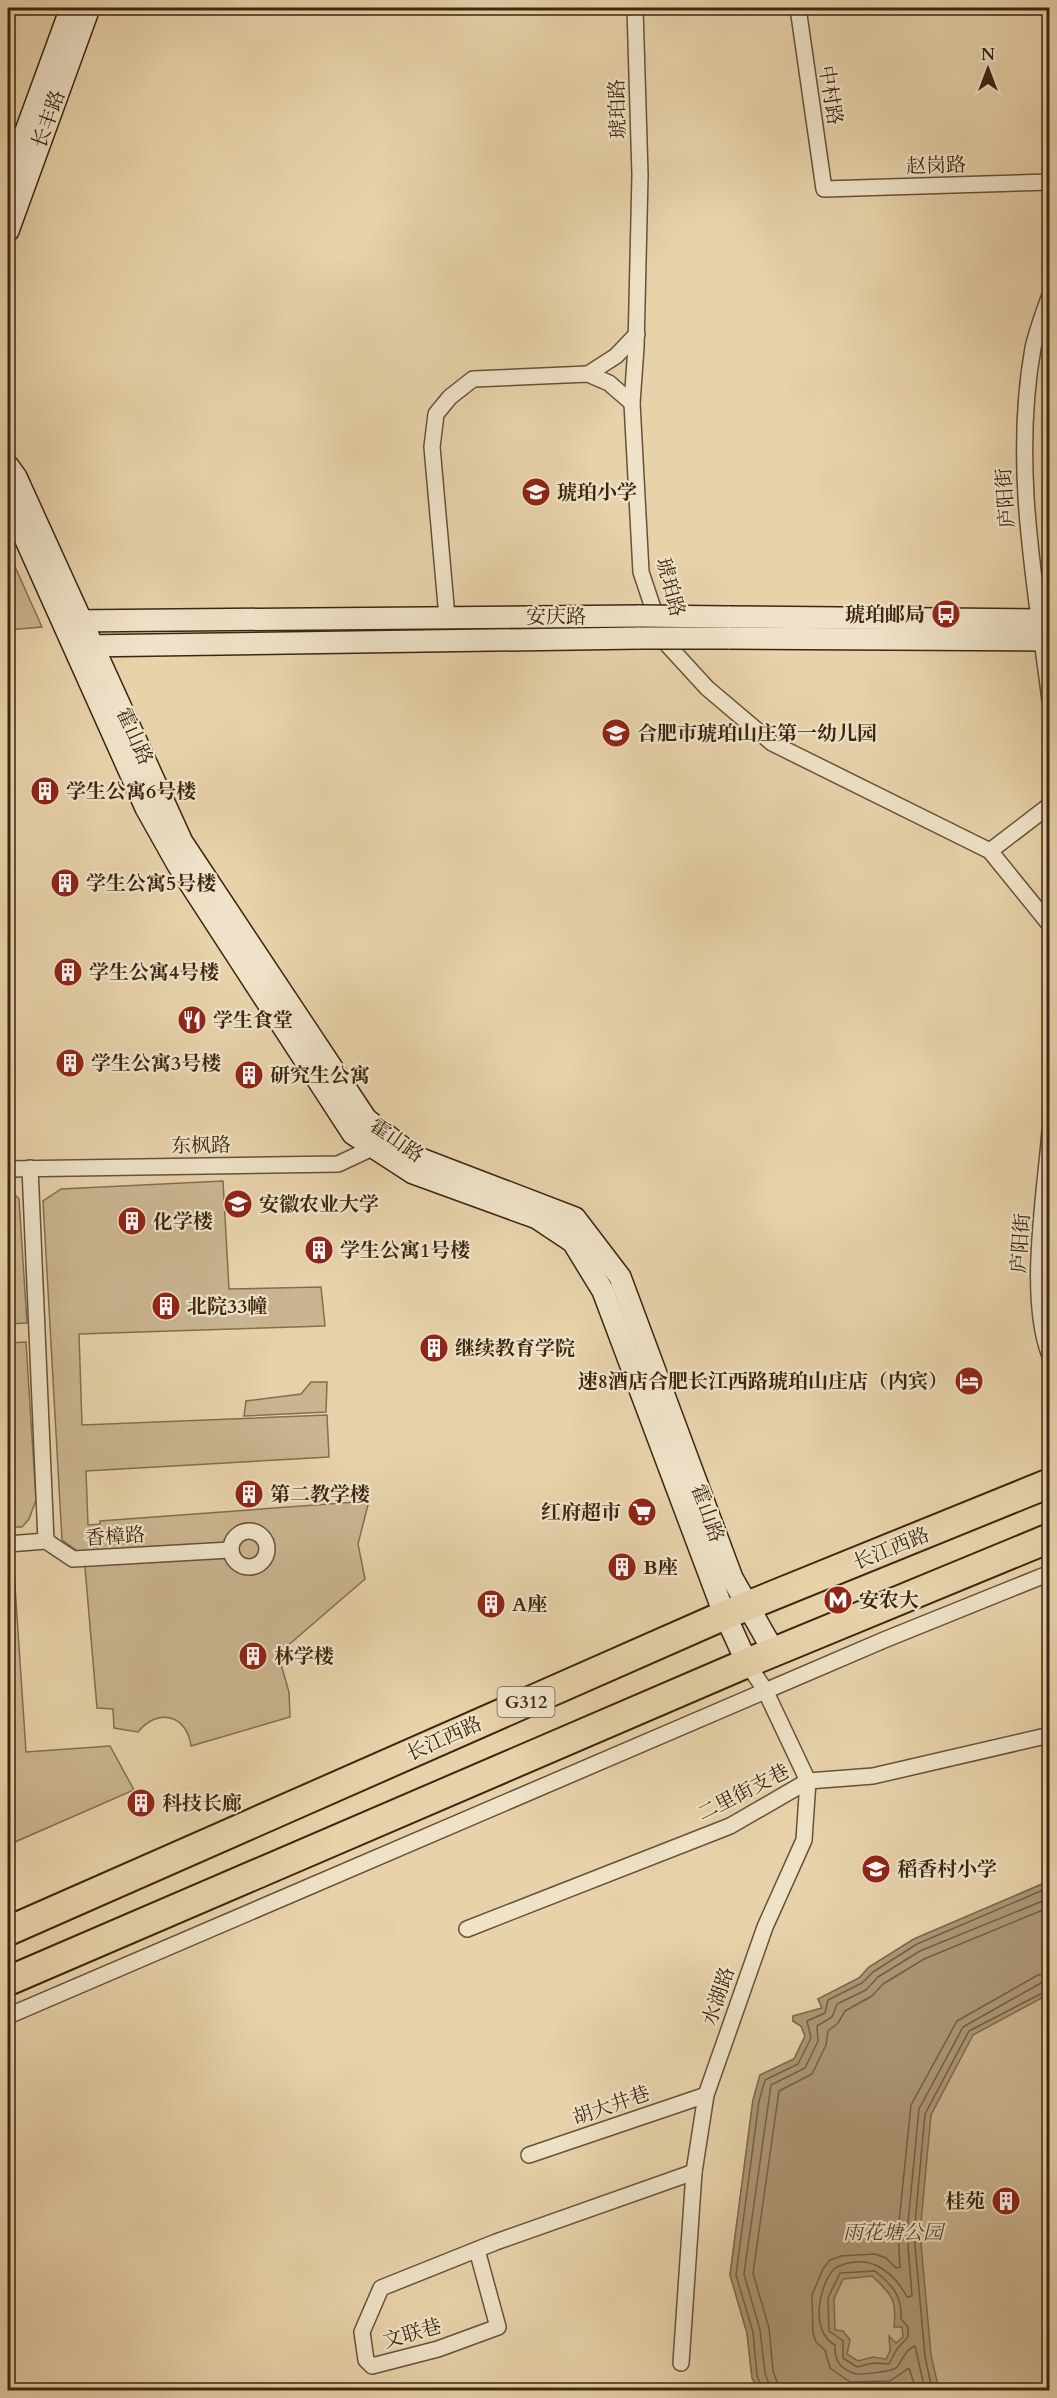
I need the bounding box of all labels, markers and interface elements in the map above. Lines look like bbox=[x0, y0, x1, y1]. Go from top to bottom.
north arrow bbox=[958, 39, 1018, 99]
text: N bbox=[981, 44, 995, 66]
street label: 中村路 bbox=[812, 63, 849, 127]
street label: 琥珀路 bbox=[603, 79, 632, 139]
street label: 长丰路 bbox=[26, 86, 71, 152]
street label: 赵岗路 bbox=[906, 151, 966, 180]
street label: 庐阳街 bbox=[990, 467, 1021, 529]
school or university icon: 琥珀小学 bbox=[520, 476, 552, 508]
place label: 琥珀小学 bbox=[557, 479, 637, 506]
street label: 琥珀路 bbox=[650, 555, 691, 620]
bus stop icon: 琥珀邮局 bbox=[930, 598, 962, 630]
place label: 琥珀邮局 bbox=[845, 601, 925, 628]
street label: 安庆路 bbox=[526, 603, 586, 630]
street label: 霍山路 bbox=[110, 703, 159, 769]
school or university icon: 合肥市琥珀山庄第一幼儿园 bbox=[600, 717, 632, 749]
place label: 合肥市琥珀山庄第一幼儿园 bbox=[637, 720, 877, 747]
building icon: 学生公寓6号楼 bbox=[29, 775, 61, 807]
place label: 学生公寓6号楼 bbox=[66, 778, 196, 805]
building icon: 学生公寓5号楼 bbox=[49, 867, 81, 899]
place label: 学生公寓5号楼 bbox=[86, 870, 216, 897]
building icon: 学生公寓4号楼 bbox=[52, 956, 84, 988]
place label: 学生公寓4号楼 bbox=[89, 959, 219, 986]
restaurant icon: 学生食堂 bbox=[176, 1004, 208, 1036]
place label: 学生食堂 bbox=[213, 1007, 293, 1034]
building icon: 学生公寓3号楼 bbox=[54, 1047, 86, 1079]
place label: 学生公寓3号楼 bbox=[91, 1050, 221, 1077]
building icon: 研究生公寓 bbox=[233, 1059, 265, 1091]
place label: 研究生公寓 bbox=[270, 1062, 370, 1089]
street label: 霍山路 bbox=[364, 1112, 429, 1169]
street label: 东枫路 bbox=[171, 1131, 231, 1160]
school or university icon: 安徽农业大学 bbox=[222, 1188, 254, 1220]
place label: 安徽农业大学 bbox=[259, 1191, 379, 1218]
building icon: 化学楼 bbox=[116, 1205, 148, 1237]
place label: 化学楼 bbox=[153, 1208, 213, 1235]
street label: 庐阳街 bbox=[1005, 1212, 1036, 1274]
building icon: 学生公寓1号楼 bbox=[303, 1234, 335, 1266]
place label: 学生公寓1号楼 bbox=[340, 1237, 470, 1264]
building icon: 北院33幢 bbox=[150, 1290, 182, 1322]
place label: 北院33幢 bbox=[187, 1293, 268, 1320]
building icon: 继续教育学院 bbox=[418, 1332, 450, 1364]
place label: 继续教育学院 bbox=[455, 1335, 575, 1362]
hotel icon: 速8酒店合肥长江西路琥珀山庄店（内宾） bbox=[953, 1365, 985, 1397]
place label: 速8酒店合肥长江西路琥珀山庄店（内宾） bbox=[578, 1368, 948, 1395]
building icon: 第二教学楼 bbox=[233, 1478, 265, 1510]
street label: 霍山路 bbox=[685, 1480, 730, 1546]
place label: 第二教学楼 bbox=[270, 1481, 370, 1508]
supermarket icon: 红府超市 bbox=[626, 1496, 658, 1528]
place label: 红府超市 bbox=[541, 1499, 621, 1526]
street label: 香樟路 bbox=[84, 1521, 146, 1552]
street label: 长江西路 bbox=[849, 1521, 933, 1576]
building icon: B座 bbox=[606, 1551, 638, 1583]
place label: B座 bbox=[643, 1554, 677, 1581]
metro station icon: 安农大 bbox=[822, 1584, 854, 1616]
place label: 安农大 bbox=[859, 1587, 919, 1614]
building icon: A座 bbox=[475, 1588, 507, 1620]
place label: A座 bbox=[512, 1591, 547, 1618]
building icon: 林学楼 bbox=[237, 1640, 269, 1672]
place label: 林学楼 bbox=[274, 1643, 334, 1670]
road number: G312 bbox=[498, 1687, 554, 1717]
street label: 长江西路 bbox=[402, 1710, 486, 1767]
street label: 二里街支巷 bbox=[693, 1758, 794, 1827]
building icon: 科技长廊 bbox=[125, 1787, 157, 1819]
place label: 科技长廊 bbox=[162, 1790, 242, 1817]
school or university icon: 稻香村小学 bbox=[860, 1853, 892, 1885]
place label: 稻香村小学 bbox=[897, 1856, 997, 1883]
street label: 水湖路 bbox=[696, 1963, 741, 2029]
street label: 胡大井巷 bbox=[569, 2080, 653, 2131]
building icon: 桂苑 bbox=[990, 2185, 1022, 2217]
place label: 桂苑 bbox=[945, 2188, 985, 2215]
park label: 雨花塘公园 bbox=[843, 2219, 946, 2246]
street label: 文联巷 bbox=[380, 2312, 445, 2355]

